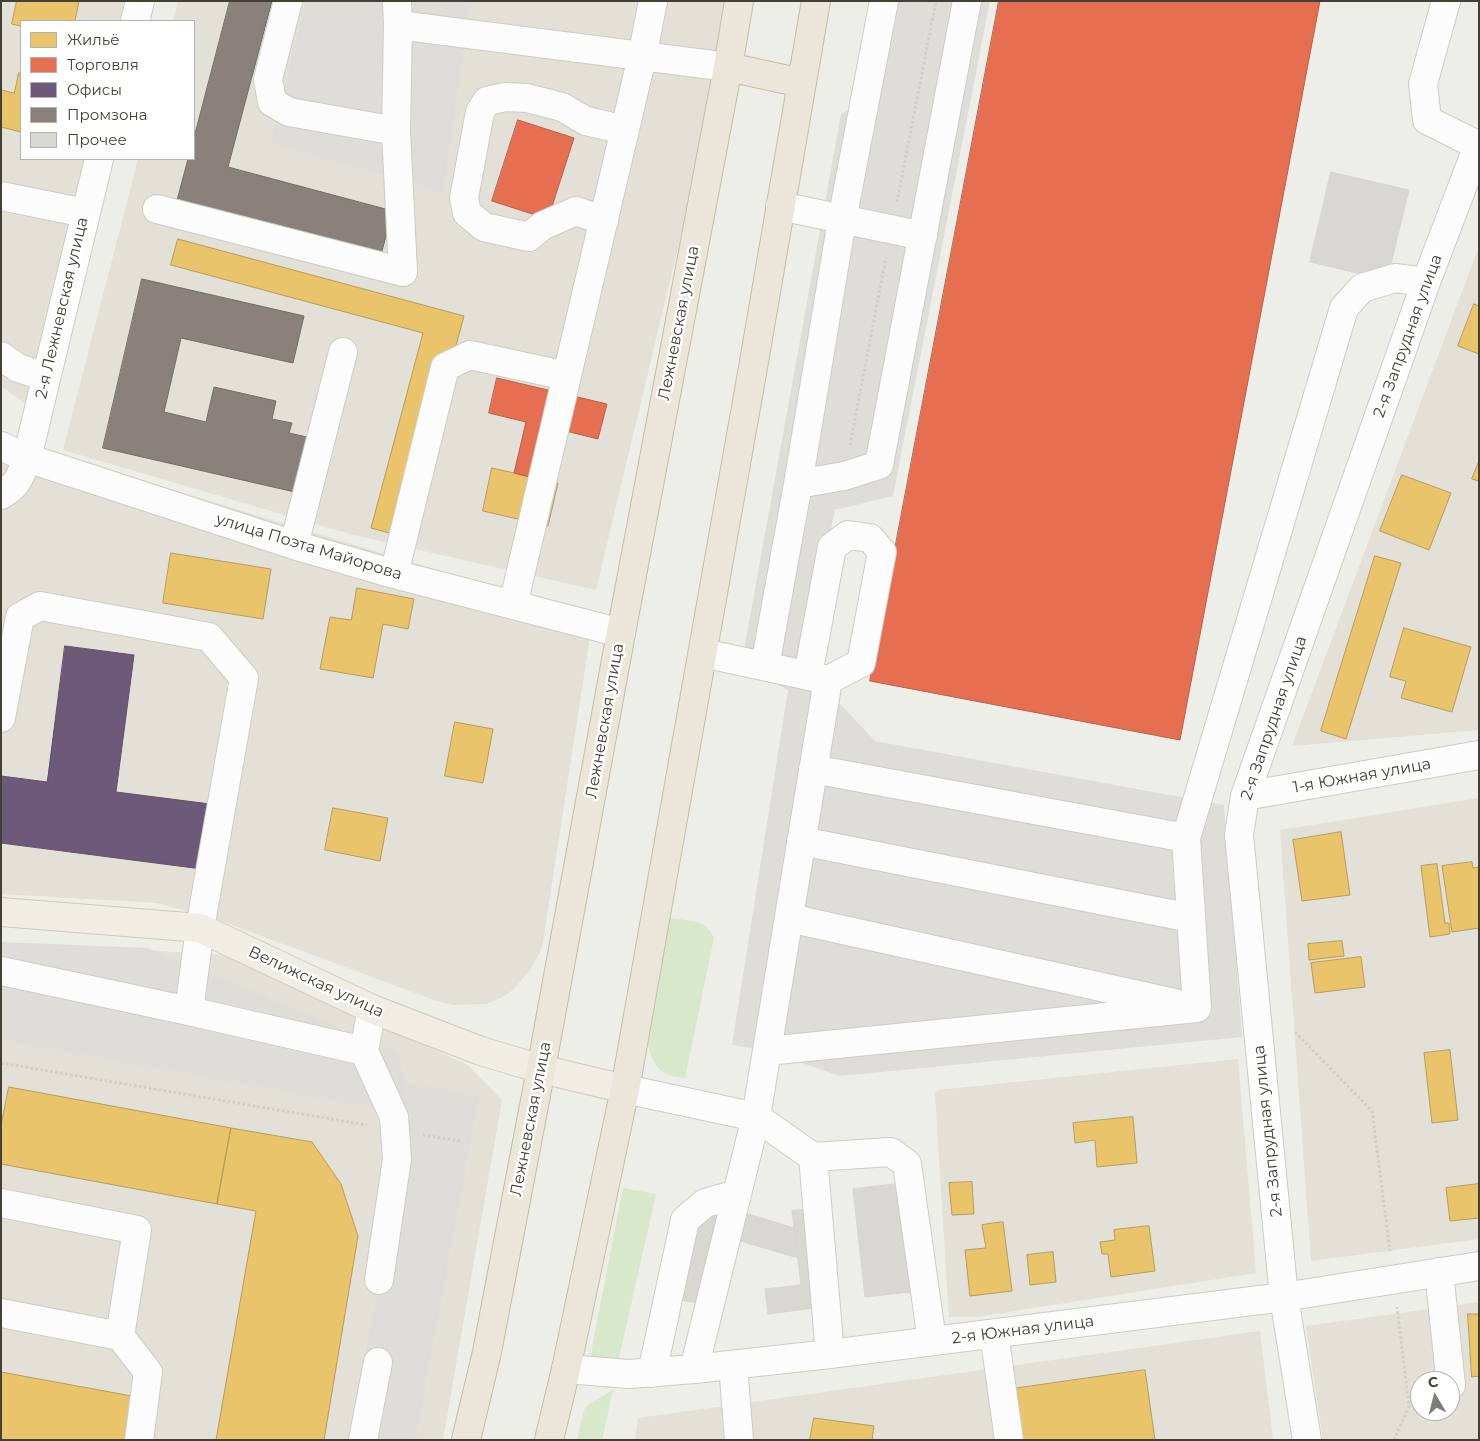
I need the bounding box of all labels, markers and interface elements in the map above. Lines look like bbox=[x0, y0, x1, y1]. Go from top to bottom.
legend bbox=[20, 20, 195, 160]
text: Жильё bbox=[67, 30, 120, 49]
text: Торговля bbox=[67, 55, 139, 74]
text: Офисы bbox=[67, 80, 122, 99]
text: Промзона bbox=[67, 105, 147, 124]
text: Прочее bbox=[67, 130, 127, 149]
street label: 2-я Лежневская улица bbox=[32, 215, 92, 401]
street label: Лежневская улица bbox=[655, 244, 703, 402]
street label: 2-я Запрудная улица bbox=[1370, 252, 1446, 420]
street label: улица Поэта Майорова bbox=[214, 510, 404, 584]
street label: 2-я Запрудная улица bbox=[1237, 633, 1311, 803]
street label: Лежневская улица bbox=[582, 642, 628, 800]
street label: 1-я Южная улица bbox=[1291, 754, 1433, 798]
street label: Велижская улица bbox=[245, 942, 387, 1022]
street label: Лежневская улица bbox=[507, 1040, 555, 1198]
street label: 2-я Запрудная улица bbox=[1249, 1044, 1287, 1218]
street label: 2-я Южная улица bbox=[951, 1312, 1095, 1348]
north arrow bbox=[1410, 1371, 1460, 1421]
text: С bbox=[1427, 1373, 1439, 1392]

